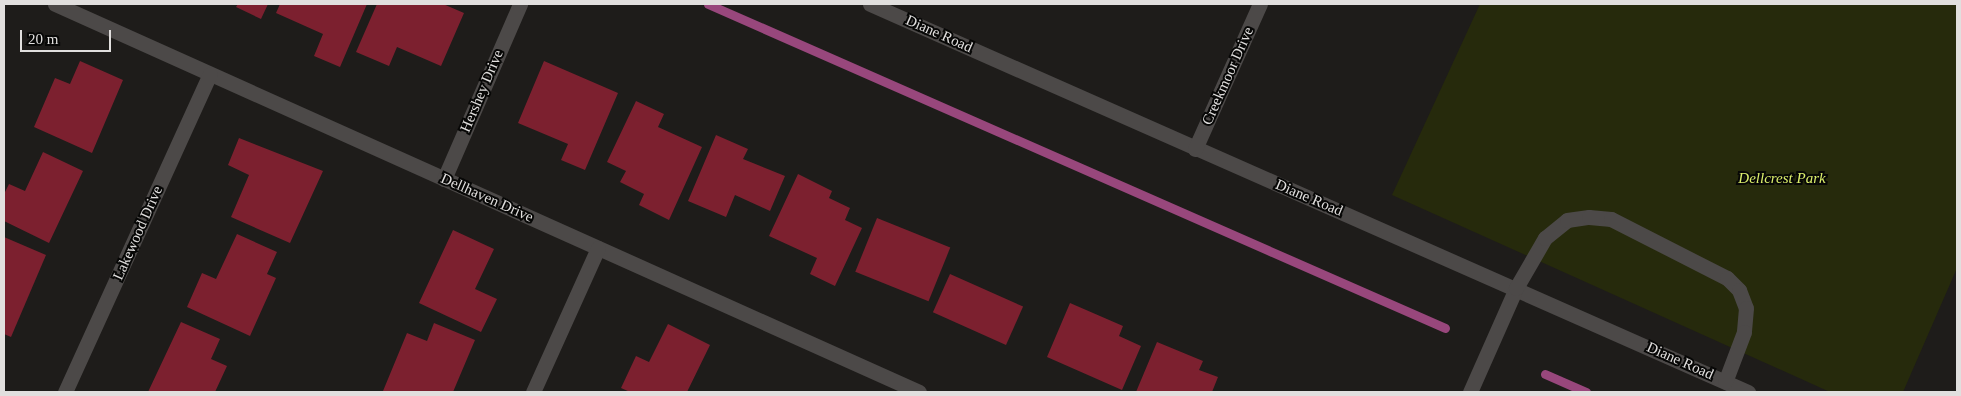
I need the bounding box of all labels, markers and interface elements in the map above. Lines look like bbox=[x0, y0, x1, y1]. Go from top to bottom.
street label: Diane Road bbox=[903, 11, 975, 57]
scale bar bbox=[22, 20, 114, 52]
street label: Creekmoor Drive bbox=[1198, 24, 1258, 128]
text: 20 m bbox=[28, 31, 58, 47]
street label: Hershey Drive bbox=[457, 47, 507, 135]
street label: Dellhaven Drive bbox=[438, 170, 536, 226]
park label: Dellcrest Park bbox=[1738, 170, 1826, 188]
street label: Diane Road bbox=[1273, 176, 1345, 220]
street label: Lakewood Drive bbox=[109, 183, 167, 283]
street label: Diane Road bbox=[1644, 338, 1716, 384]

